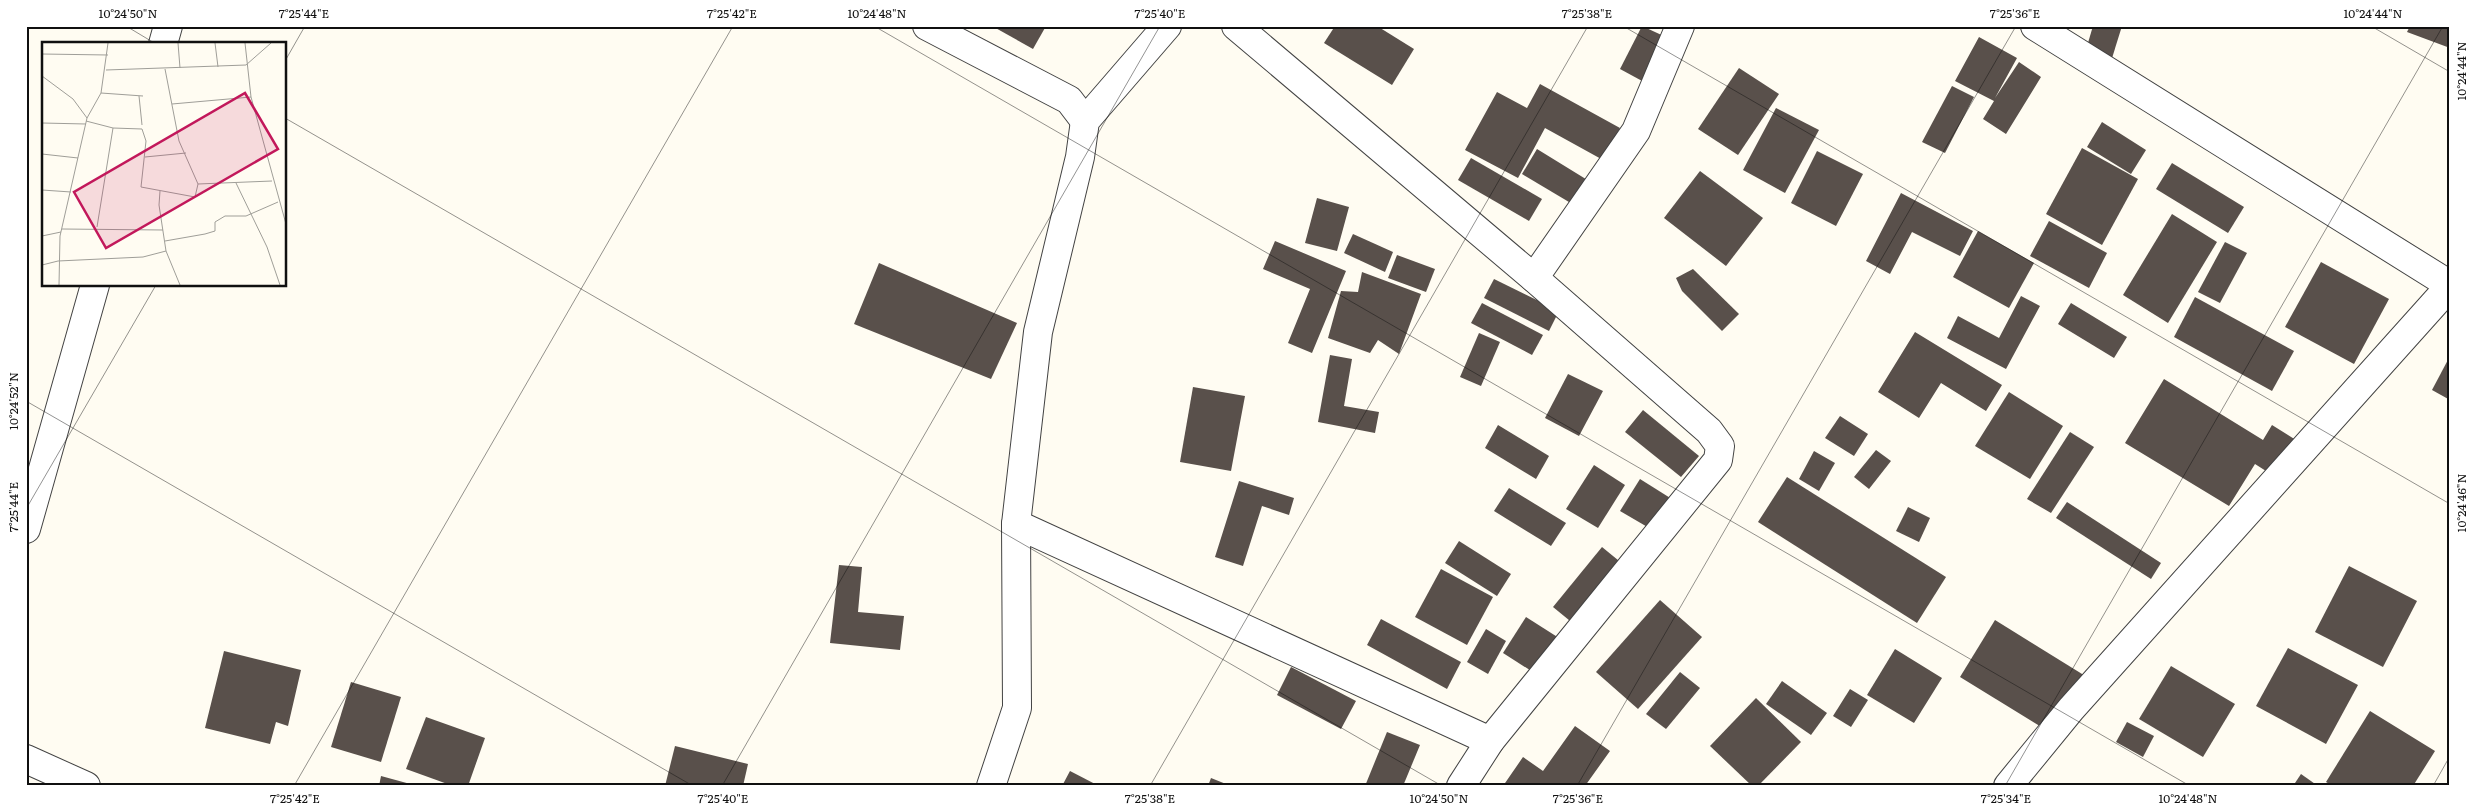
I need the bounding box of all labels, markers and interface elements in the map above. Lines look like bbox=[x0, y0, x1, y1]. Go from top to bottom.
text: 10°24'50"N bbox=[99, 4, 157, 22]
text: 7°25'44"E bbox=[279, 4, 330, 22]
text: 7°25'42"E bbox=[707, 4, 757, 22]
text: 10°24'48"N bbox=[847, 4, 907, 22]
text: 7°25'40"E bbox=[1135, 4, 1186, 22]
text: 7°25'38"E bbox=[1562, 4, 1613, 22]
text: 7°25'36"E bbox=[1990, 4, 2040, 22]
text: 10°24'44"N bbox=[2343, 4, 2403, 22]
text: 10°24'44"N bbox=[2452, 41, 2470, 101]
inset map bbox=[42, 42, 286, 286]
text: 10°24'52"N bbox=[4, 372, 22, 430]
text: 10°24'46"N bbox=[2452, 474, 2470, 533]
text: 7°25'44"E bbox=[4, 481, 22, 532]
text: 7°25'42"E bbox=[270, 789, 320, 807]
text: 7°25'40"E bbox=[698, 789, 749, 807]
text: 7°25'38"E bbox=[1125, 789, 1176, 807]
text: 10°24'50"N bbox=[1410, 789, 1468, 807]
text: 7°25'36"E bbox=[1553, 789, 1603, 807]
text: 7°25'34"E bbox=[1981, 789, 2032, 807]
text: 10°24'48"N bbox=[2158, 789, 2218, 807]

